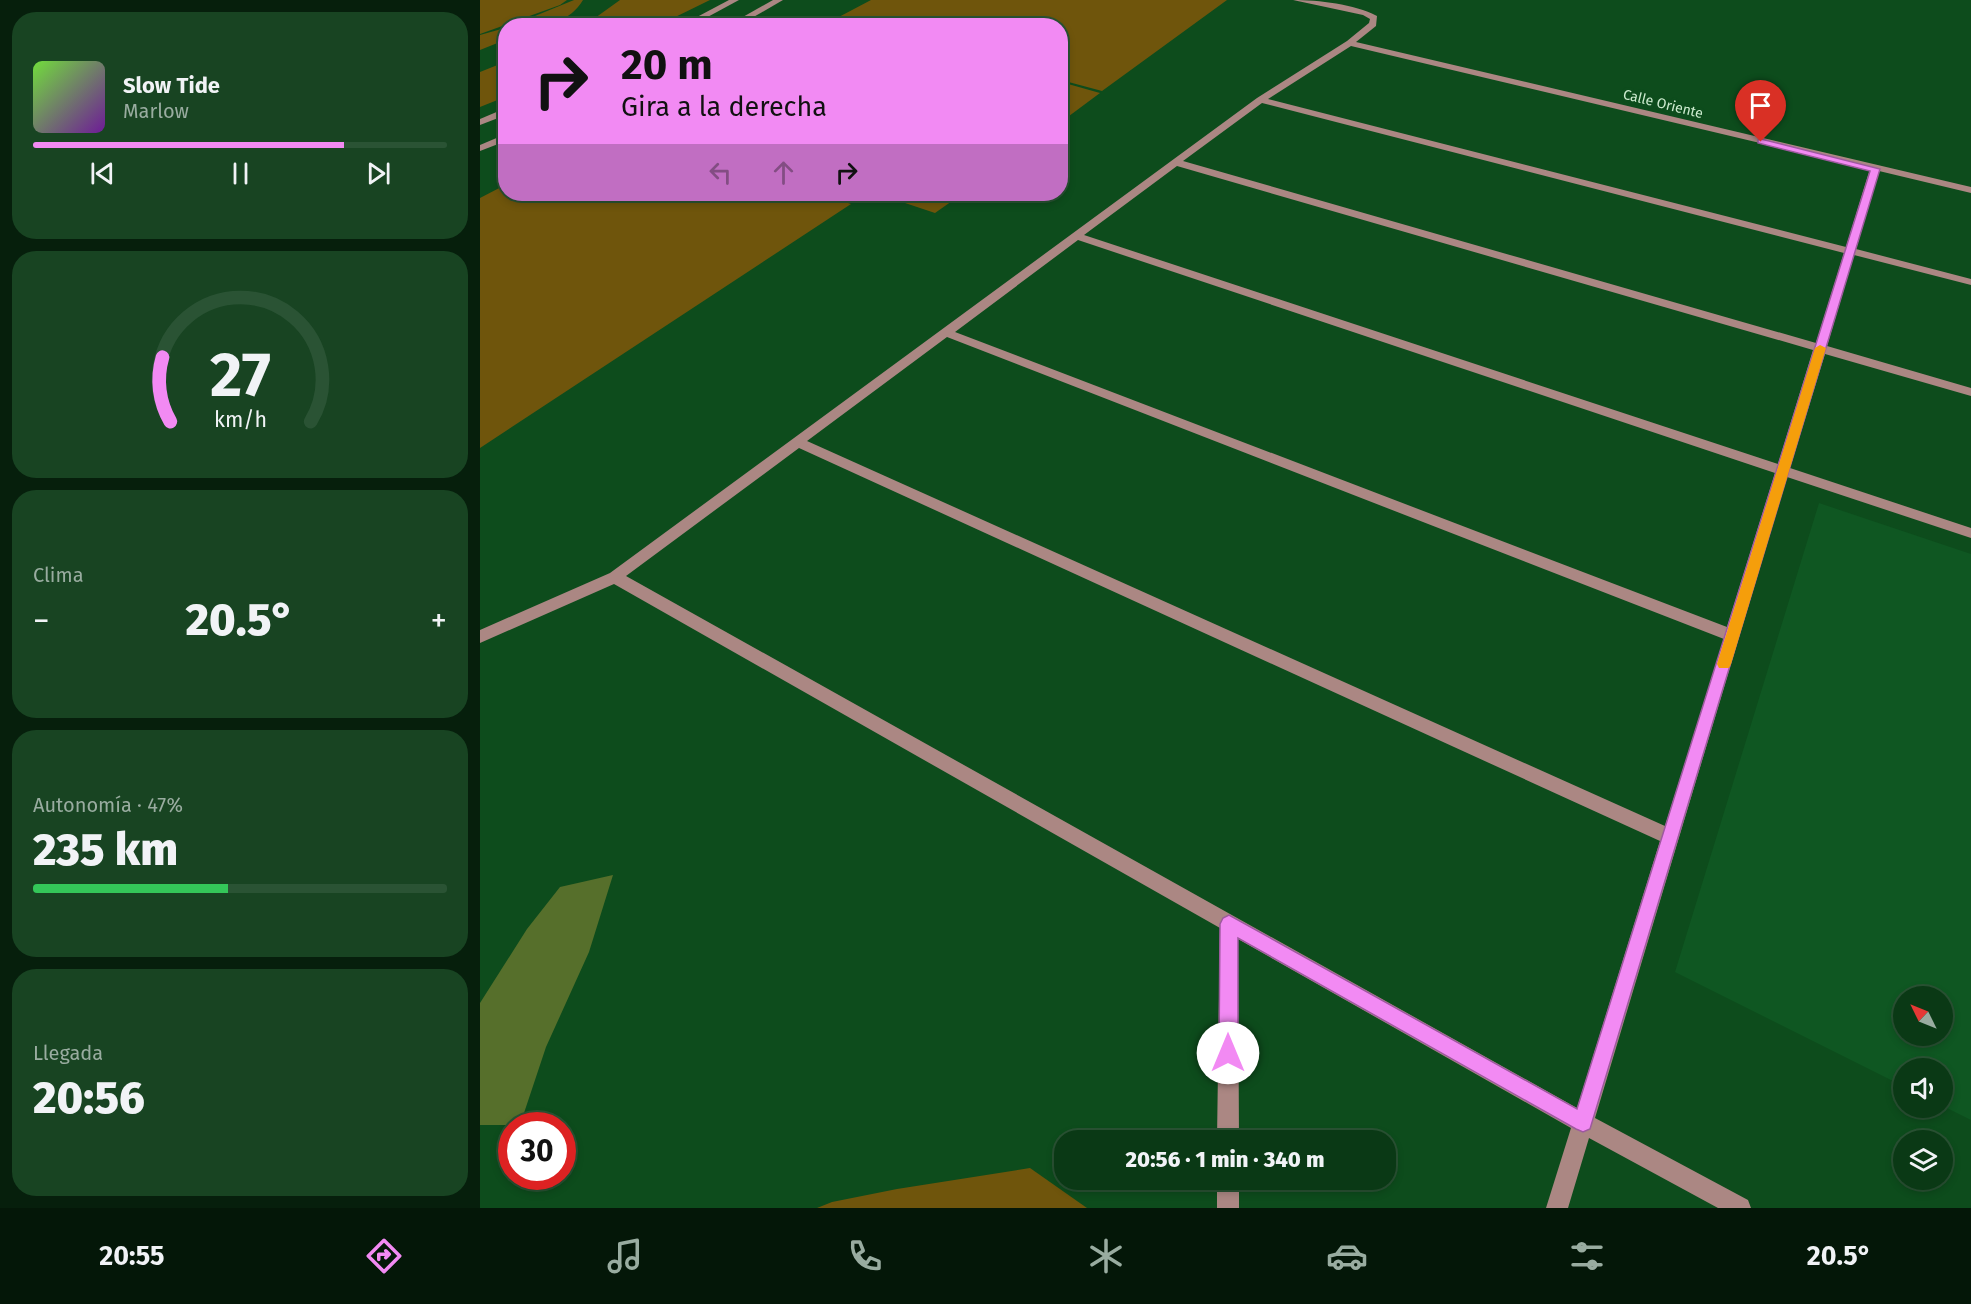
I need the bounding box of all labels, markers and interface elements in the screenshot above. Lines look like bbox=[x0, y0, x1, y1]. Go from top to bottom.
text: 20 m bbox=[621, 40, 713, 90]
icon: right bbox=[522, 42, 600, 120]
text: Slow Tide bbox=[123, 72, 220, 99]
pin bbox=[1735, 80, 1786, 142]
street label: Calle Oriente bbox=[1621, 86, 1705, 122]
icon: arrive bbox=[1744, 89, 1777, 122]
text: Gira a la derecha bbox=[621, 91, 827, 123]
text: Marlow bbox=[123, 99, 189, 123]
icon: left bbox=[704, 156, 737, 189]
icon: ahead bbox=[767, 156, 800, 189]
icon: right bbox=[830, 156, 863, 189]
icon: previous bbox=[86, 157, 119, 190]
icon: pause bbox=[224, 157, 257, 190]
icon: next bbox=[362, 157, 395, 190]
text: 27 bbox=[210, 338, 270, 413]
text: km/h bbox=[213, 407, 267, 433]
text: Clima bbox=[33, 563, 84, 587]
text: 20.5° bbox=[185, 593, 295, 647]
text: − bbox=[33, 601, 50, 641]
text: + bbox=[431, 601, 447, 641]
text: Autonomía · 47% bbox=[33, 793, 183, 817]
text: 235 km bbox=[33, 823, 178, 877]
north arrow bbox=[1893, 986, 1953, 1046]
map controls bbox=[1893, 986, 1953, 1190]
position arrow bbox=[1196, 1021, 1260, 1085]
text: Llegada bbox=[33, 1041, 103, 1065]
button: sound bbox=[1893, 1058, 1953, 1118]
text: 20:56 bbox=[33, 1071, 145, 1125]
speed limit sign: 30 bbox=[498, 1112, 576, 1190]
button: layers bbox=[1893, 1130, 1953, 1190]
text: 20:56 · 1 min · 340 m bbox=[1126, 1146, 1324, 1173]
icon: directions bbox=[363, 1235, 405, 1277]
icon: music bbox=[604, 1235, 646, 1277]
icon: phone bbox=[844, 1235, 886, 1277]
icon: climate bbox=[1085, 1235, 1127, 1277]
icon: car bbox=[1326, 1235, 1368, 1277]
icon: filters bbox=[1566, 1235, 1608, 1277]
text: 20:55 bbox=[99, 1240, 165, 1272]
text: 20.5° bbox=[1807, 1240, 1872, 1272]

